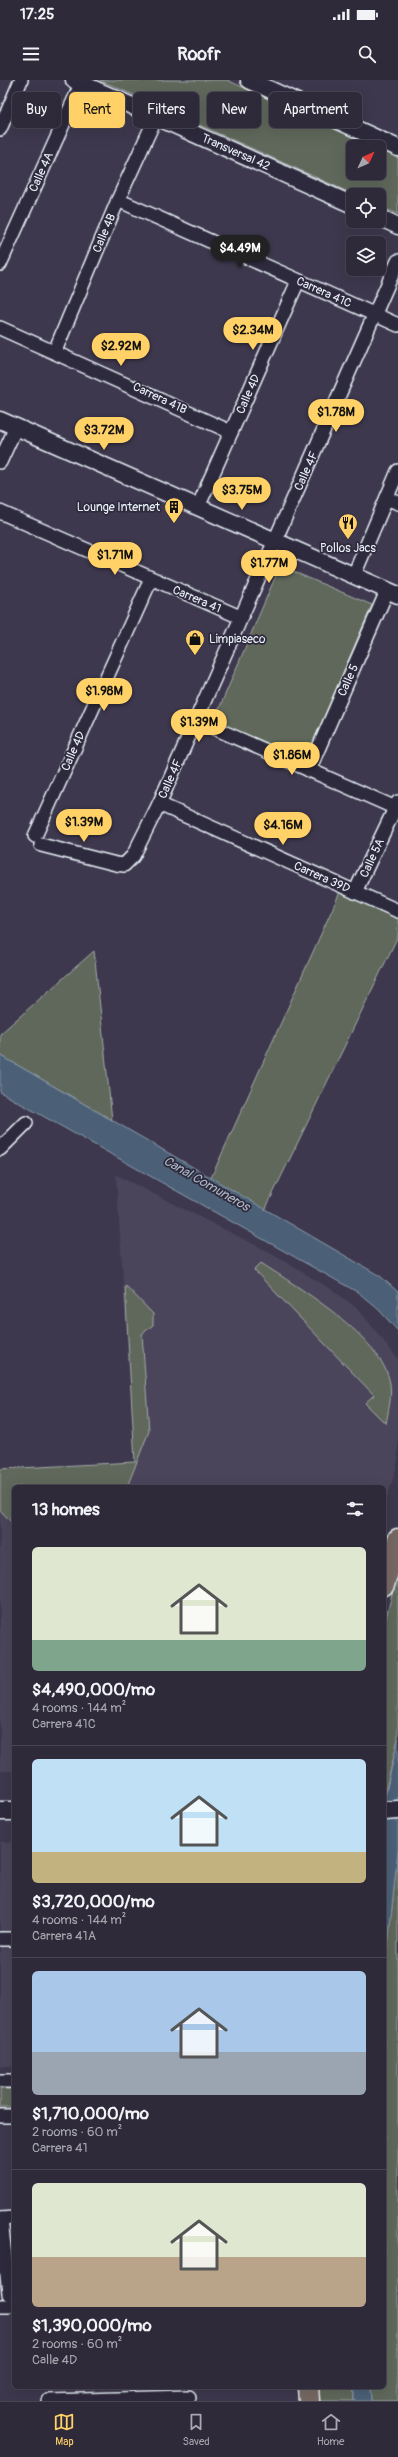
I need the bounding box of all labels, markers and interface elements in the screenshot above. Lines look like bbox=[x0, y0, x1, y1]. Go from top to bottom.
text: 17:25 bbox=[20, 5, 54, 24]
icon: menu bbox=[20, 43, 42, 65]
text: Roofr bbox=[177, 43, 221, 66]
icon: search bbox=[356, 43, 378, 65]
chip: Buy bbox=[12, 92, 61, 128]
chip: Rent bbox=[69, 92, 125, 128]
chip: Filters bbox=[133, 92, 199, 128]
chip: New bbox=[207, 92, 261, 128]
chip: Apartment bbox=[269, 92, 362, 128]
street label: Transversal 42 bbox=[199, 131, 273, 174]
north arrow bbox=[346, 140, 386, 180]
map controls bbox=[346, 140, 386, 276]
street label: Calle 4A bbox=[26, 150, 57, 194]
button: locate bbox=[346, 188, 386, 228]
street label: Calle 4B bbox=[90, 211, 119, 255]
pin: $4.49M bbox=[207, 235, 273, 269]
button: layers bbox=[346, 236, 386, 276]
text: $4.49M bbox=[219, 240, 261, 256]
street label: Carrera 41C bbox=[294, 274, 354, 311]
pin: $2.34M bbox=[220, 317, 286, 351]
text: $2.34M bbox=[232, 322, 274, 338]
pin: $2.92M bbox=[88, 333, 154, 367]
text: $2.92M bbox=[101, 338, 141, 354]
street label: Calle 4D bbox=[233, 372, 264, 416]
street label: Carrera 41B bbox=[130, 379, 189, 418]
pin: $1.78M bbox=[303, 399, 369, 433]
text: $1.78M bbox=[317, 404, 355, 420]
pin: $3.72M bbox=[71, 417, 137, 451]
text: $3.72M bbox=[84, 422, 124, 438]
street label: Calle 4F bbox=[291, 449, 322, 493]
pin: $3.75M bbox=[209, 477, 275, 511]
text: $3.75M bbox=[222, 482, 262, 498]
building icon: Lounge Internet bbox=[163, 496, 185, 524]
place label: Lounge Internet bbox=[77, 500, 160, 515]
restaurant icon: Pollos Jacs bbox=[337, 512, 359, 540]
place label: Pollos Jacs bbox=[320, 541, 377, 556]
pin: $1.71M bbox=[82, 542, 148, 576]
text: $1.71M bbox=[97, 547, 133, 563]
pin: $1.77M bbox=[236, 550, 302, 584]
text: $1.77M bbox=[250, 555, 288, 571]
street label: Carrera 41 bbox=[170, 583, 223, 616]
shop icon: Limpiaseco bbox=[184, 628, 206, 656]
place label: Limpiaseco bbox=[209, 632, 266, 647]
street label: Calle 5 bbox=[335, 662, 362, 699]
pin: $1.98M bbox=[71, 678, 137, 712]
text: $1.98M bbox=[85, 683, 123, 699]
pin: $1.39M bbox=[166, 709, 232, 743]
text: $1.39M bbox=[180, 714, 218, 730]
street label: Calle 4D bbox=[58, 729, 89, 773]
pin: $1.86M bbox=[259, 742, 325, 776]
text: $1.86M bbox=[273, 747, 311, 763]
street label: Calle 4F bbox=[155, 757, 186, 801]
pin: $1.39M bbox=[51, 809, 117, 843]
pin: $4.16M bbox=[250, 812, 316, 846]
text: $1.39M bbox=[65, 814, 103, 830]
text: $4.16M bbox=[263, 817, 303, 833]
street label: Calle 5A bbox=[357, 836, 388, 880]
street label: Carrera 39D bbox=[291, 858, 353, 897]
water label: Canal Comuneros bbox=[161, 1153, 254, 1216]
icon: filters bbox=[344, 1498, 366, 1520]
text: 13 homes bbox=[32, 1499, 100, 1520]
icon: home bbox=[163, 1573, 235, 1645]
text: $4,490,000/mo bbox=[32, 1679, 155, 1700]
text: 4 rooms · 144 m² bbox=[32, 1700, 126, 1716]
text: Carrera 41C bbox=[32, 1716, 96, 1732]
icon: home bbox=[163, 1785, 235, 1857]
text: $3,720,000/mo bbox=[32, 1891, 155, 1912]
text: 4 rooms · 144 m² bbox=[32, 1912, 126, 1928]
text: Carrera 41A bbox=[32, 1928, 96, 1944]
icon: home bbox=[163, 1997, 235, 2069]
text: $1,710,000/mo bbox=[32, 2103, 149, 2124]
text: 2 rooms · 60 m² bbox=[32, 2124, 122, 2140]
text: Carrera 41 bbox=[32, 2140, 88, 2156]
icon: home bbox=[163, 2209, 235, 2281]
text: $1,390,000/mo bbox=[32, 2315, 152, 2336]
text: 2 rooms · 60 m² bbox=[32, 2336, 122, 2352]
text: Calle 4D bbox=[32, 2352, 77, 2368]
tab: Map bbox=[53, 2411, 75, 2448]
tab: Saved bbox=[182, 2411, 210, 2448]
tab: Home bbox=[317, 2411, 344, 2448]

